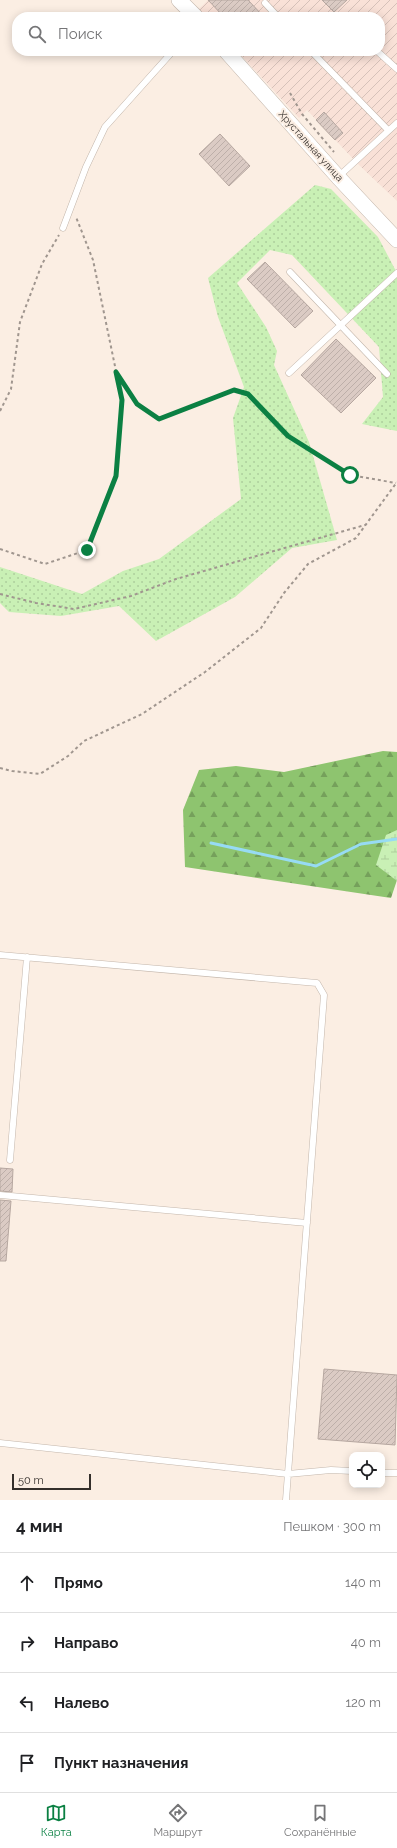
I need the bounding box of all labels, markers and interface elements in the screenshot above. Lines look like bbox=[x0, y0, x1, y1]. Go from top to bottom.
search box bbox=[12, 12, 385, 56]
icon: search bbox=[26, 23, 48, 45]
text: Поиск bbox=[58, 25, 103, 43]
street label: Хрустальная улица bbox=[277, 109, 345, 183]
route start bbox=[341, 466, 359, 484]
route end bbox=[78, 541, 96, 559]
map controls bbox=[349, 1452, 385, 1488]
button: locate bbox=[349, 1452, 385, 1488]
scale bar bbox=[12, 1472, 91, 1491]
text: 50 m bbox=[18, 1474, 44, 1487]
text: 4 мин bbox=[16, 1516, 63, 1536]
text: Пешком · 300 m bbox=[283, 1519, 381, 1534]
icon: ahead bbox=[16, 1572, 38, 1594]
text: Прямо bbox=[54, 1574, 103, 1592]
text: 140 m bbox=[345, 1575, 381, 1590]
icon: right bbox=[16, 1632, 38, 1654]
text: Направо bbox=[54, 1634, 118, 1652]
text: 40 m bbox=[351, 1635, 381, 1650]
icon: left bbox=[16, 1692, 38, 1714]
text: Налево bbox=[54, 1694, 109, 1712]
text: 120 m bbox=[345, 1695, 381, 1710]
icon: arrive bbox=[16, 1752, 38, 1774]
text: Пункт назначения bbox=[54, 1754, 188, 1772]
tab: Карта bbox=[41, 1802, 72, 1839]
tab: Маршрут bbox=[153, 1802, 202, 1839]
tab: Сохранённые bbox=[284, 1802, 356, 1839]

